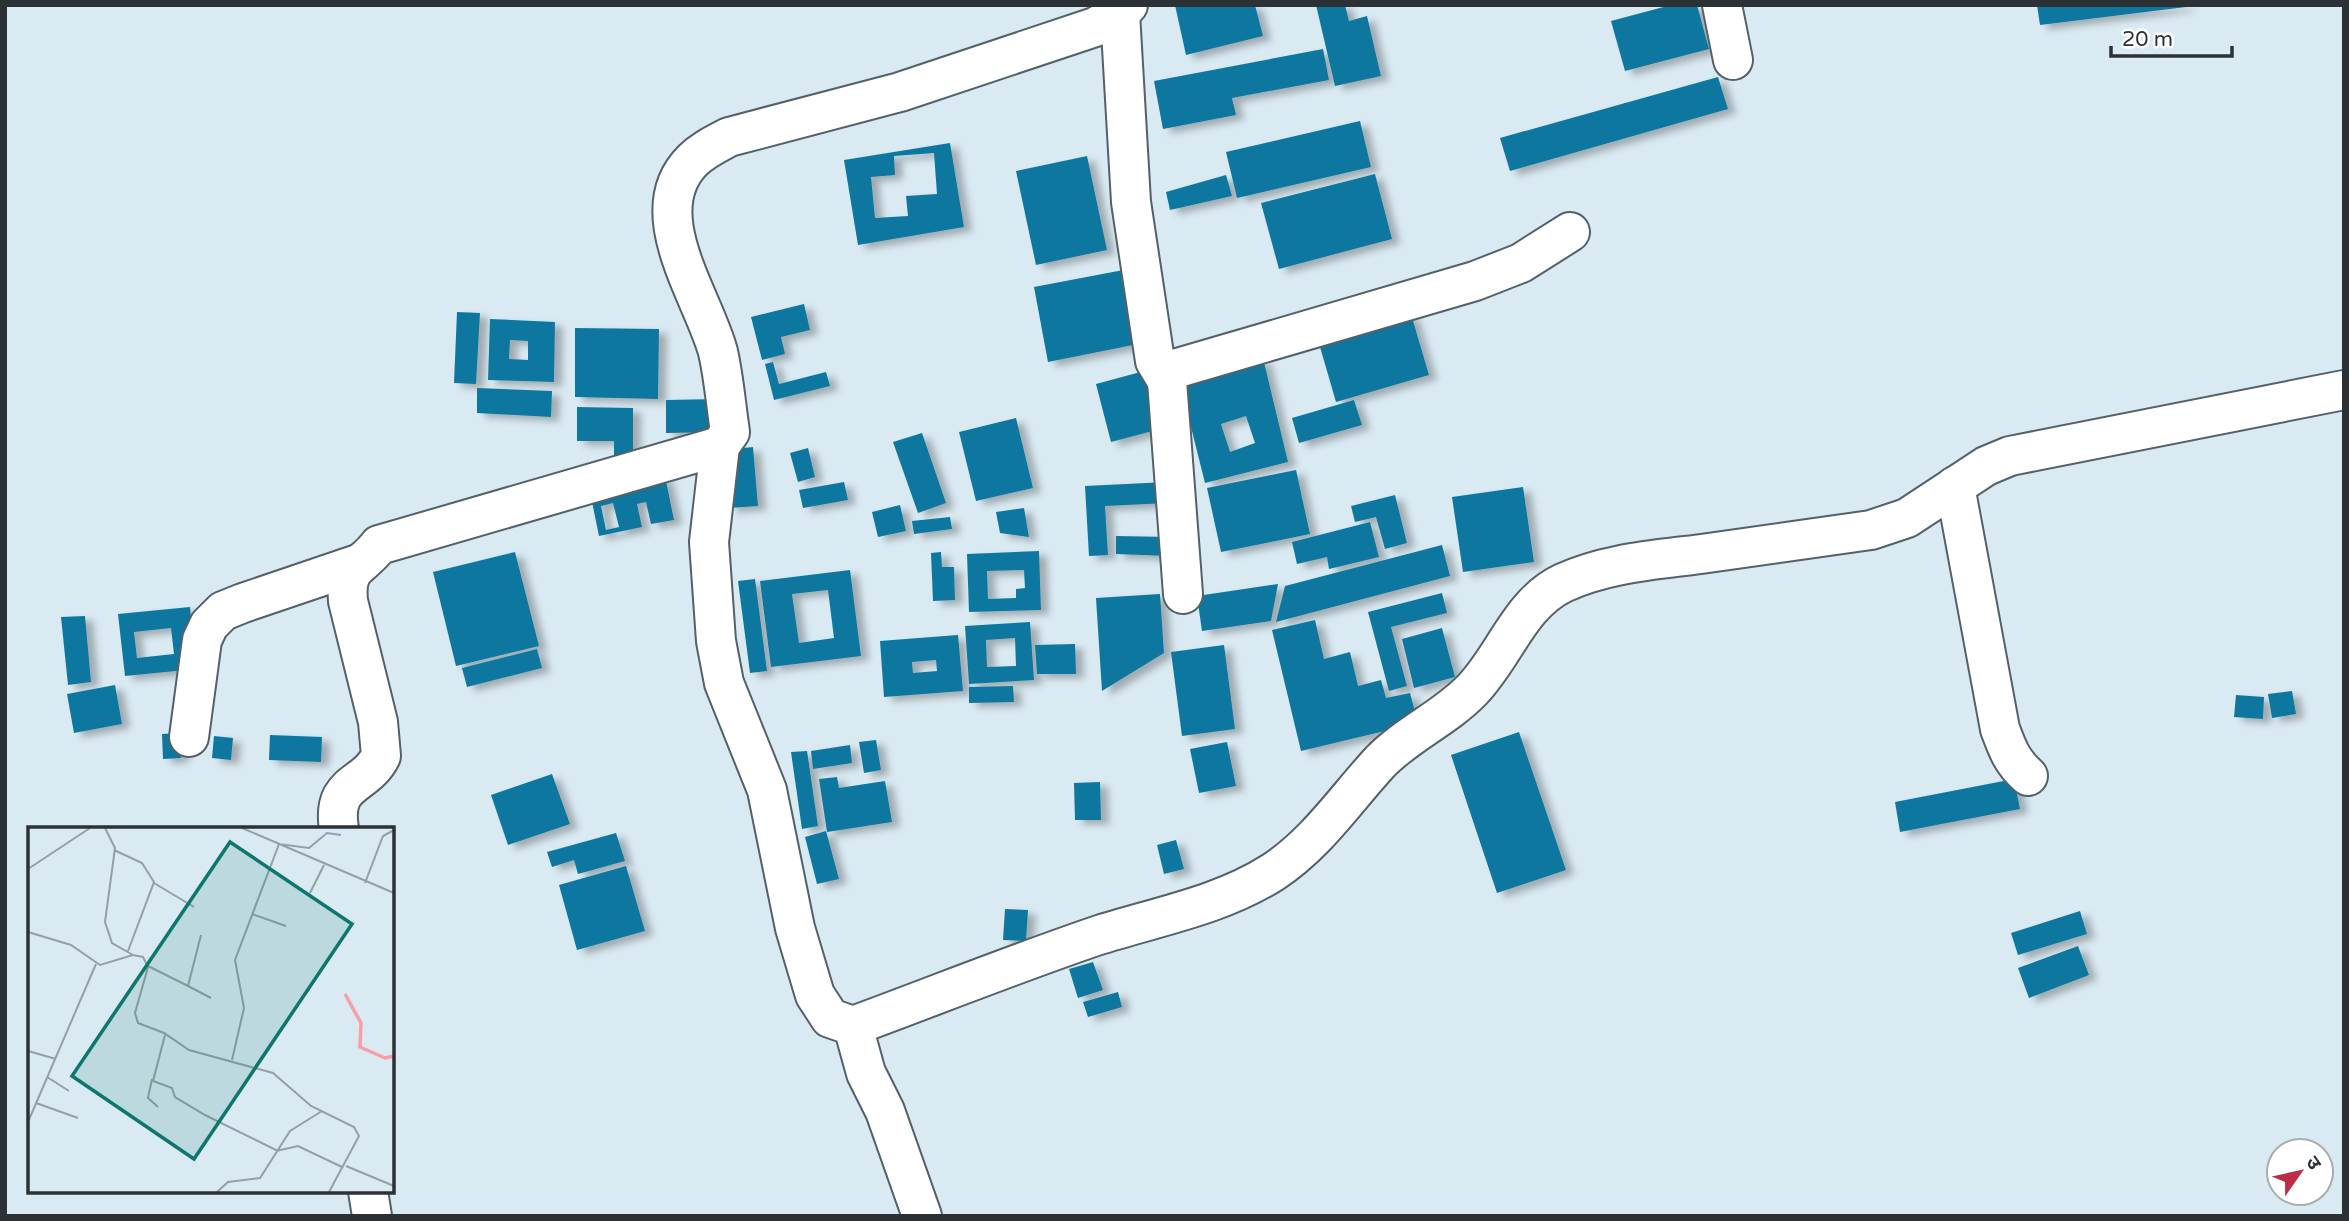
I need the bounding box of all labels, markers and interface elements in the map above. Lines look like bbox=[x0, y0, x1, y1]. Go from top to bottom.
scale bar bbox=[2111, 14, 2232, 58]
text: 20 m bbox=[2122, 27, 2173, 52]
inset map bbox=[28, 827, 394, 1193]
north arrow bbox=[2265, 1137, 2335, 1207]
text: उ bbox=[2301, 1152, 2326, 1175]

